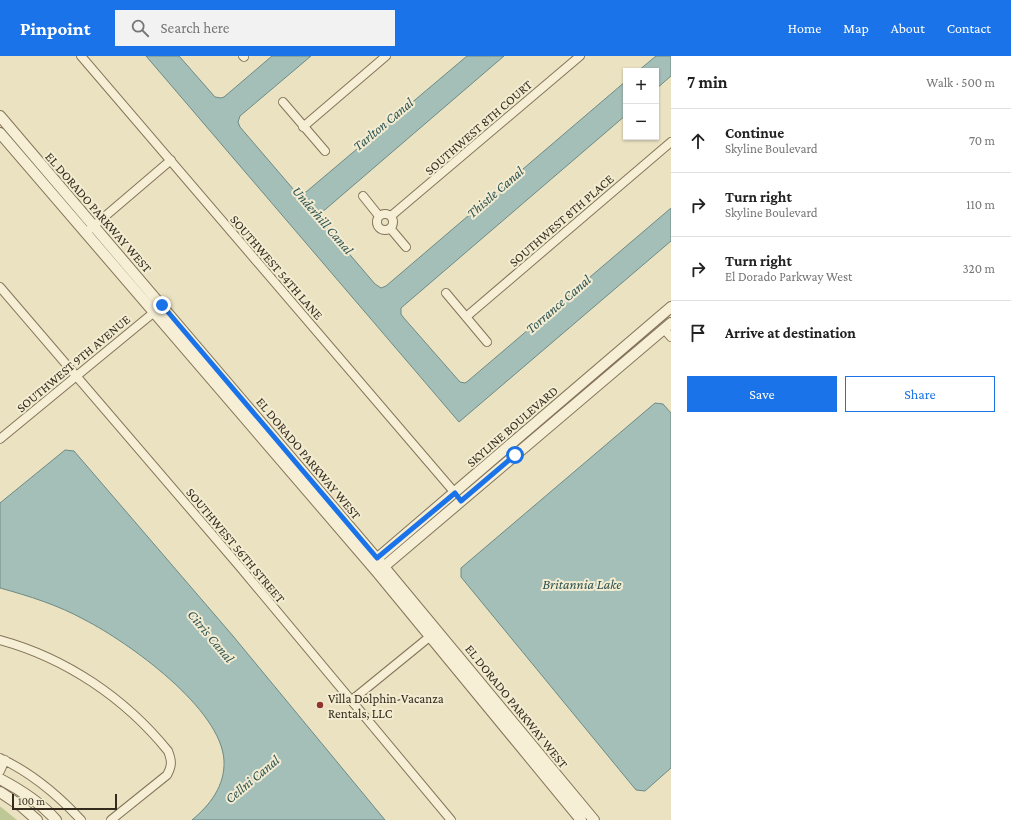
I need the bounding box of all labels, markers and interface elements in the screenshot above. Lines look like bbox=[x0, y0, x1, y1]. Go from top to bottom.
search box bbox=[115, 10, 395, 46]
icon: search bbox=[129, 17, 151, 39]
text: Pinpoint bbox=[20, 18, 91, 39]
text: Search here bbox=[161, 20, 229, 36]
text: Home bbox=[788, 20, 821, 36]
text: Map bbox=[843, 20, 869, 36]
text: About bbox=[891, 20, 925, 36]
text: Contact bbox=[947, 20, 991, 36]
map controls bbox=[623, 68, 659, 140]
button: + bbox=[623, 68, 659, 104]
text: 7 min bbox=[687, 73, 728, 92]
text: Walk · 500 m bbox=[926, 75, 995, 90]
street label: SOUTHWEST 8TH COURT bbox=[422, 77, 535, 178]
water label: Tarlton Canal bbox=[350, 94, 417, 154]
button: − bbox=[623, 104, 659, 140]
text: Continue bbox=[725, 125, 784, 141]
icon: ahead bbox=[687, 130, 709, 152]
text: 70 m bbox=[969, 133, 995, 148]
text: Skyline Boulevard bbox=[725, 141, 818, 156]
street label: EL DORADO PARKWAY WEST bbox=[42, 149, 155, 276]
water label: Thistle Canal bbox=[463, 163, 527, 221]
street label: SOUTHWEST 8TH PLACE bbox=[506, 171, 617, 270]
water label: Underhill Canal bbox=[289, 183, 357, 258]
text: Turn right bbox=[725, 189, 792, 205]
icon: right bbox=[687, 194, 709, 216]
text: 110 m bbox=[966, 197, 995, 212]
text: Skyline Boulevard bbox=[725, 205, 818, 220]
street label: SOUTHWEST 54TH LANE bbox=[227, 212, 326, 323]
text: Turn right bbox=[725, 253, 792, 269]
icon: right bbox=[687, 258, 709, 280]
text: 320 m bbox=[962, 261, 995, 276]
text: El Dorado Parkway West bbox=[725, 269, 852, 284]
water label: Torrance Canal bbox=[522, 271, 594, 337]
route end bbox=[153, 296, 171, 314]
street label: SOUTHWEST 9TH AVENUE bbox=[13, 311, 133, 415]
icon: arrive bbox=[687, 322, 709, 344]
text: Arrive at destination bbox=[725, 325, 856, 341]
button: Save bbox=[687, 376, 837, 412]
button: Share bbox=[845, 376, 995, 412]
street label: SKYLINE BOULEVARD bbox=[464, 383, 561, 470]
street label: EL DORADO PARKWAY WEST bbox=[253, 394, 364, 522]
route start bbox=[506, 446, 524, 464]
street label: SOUTHWEST 56TH STREET bbox=[183, 485, 288, 606]
water label: Britannia Lake bbox=[542, 576, 622, 592]
water label: Citris Canal bbox=[184, 606, 238, 666]
street label: EL DORADO PARKWAY WEST bbox=[462, 642, 571, 771]
place label: Villa Dolphin-Vacanza Rentals, LLC bbox=[328, 691, 444, 721]
marker: Villa Dolphin-Vacanza Rentals, LLC bbox=[315, 700, 325, 710]
water label: Cellni Canal bbox=[222, 751, 283, 806]
scale bar bbox=[12, 792, 117, 811]
text: 100 m bbox=[18, 795, 45, 807]

